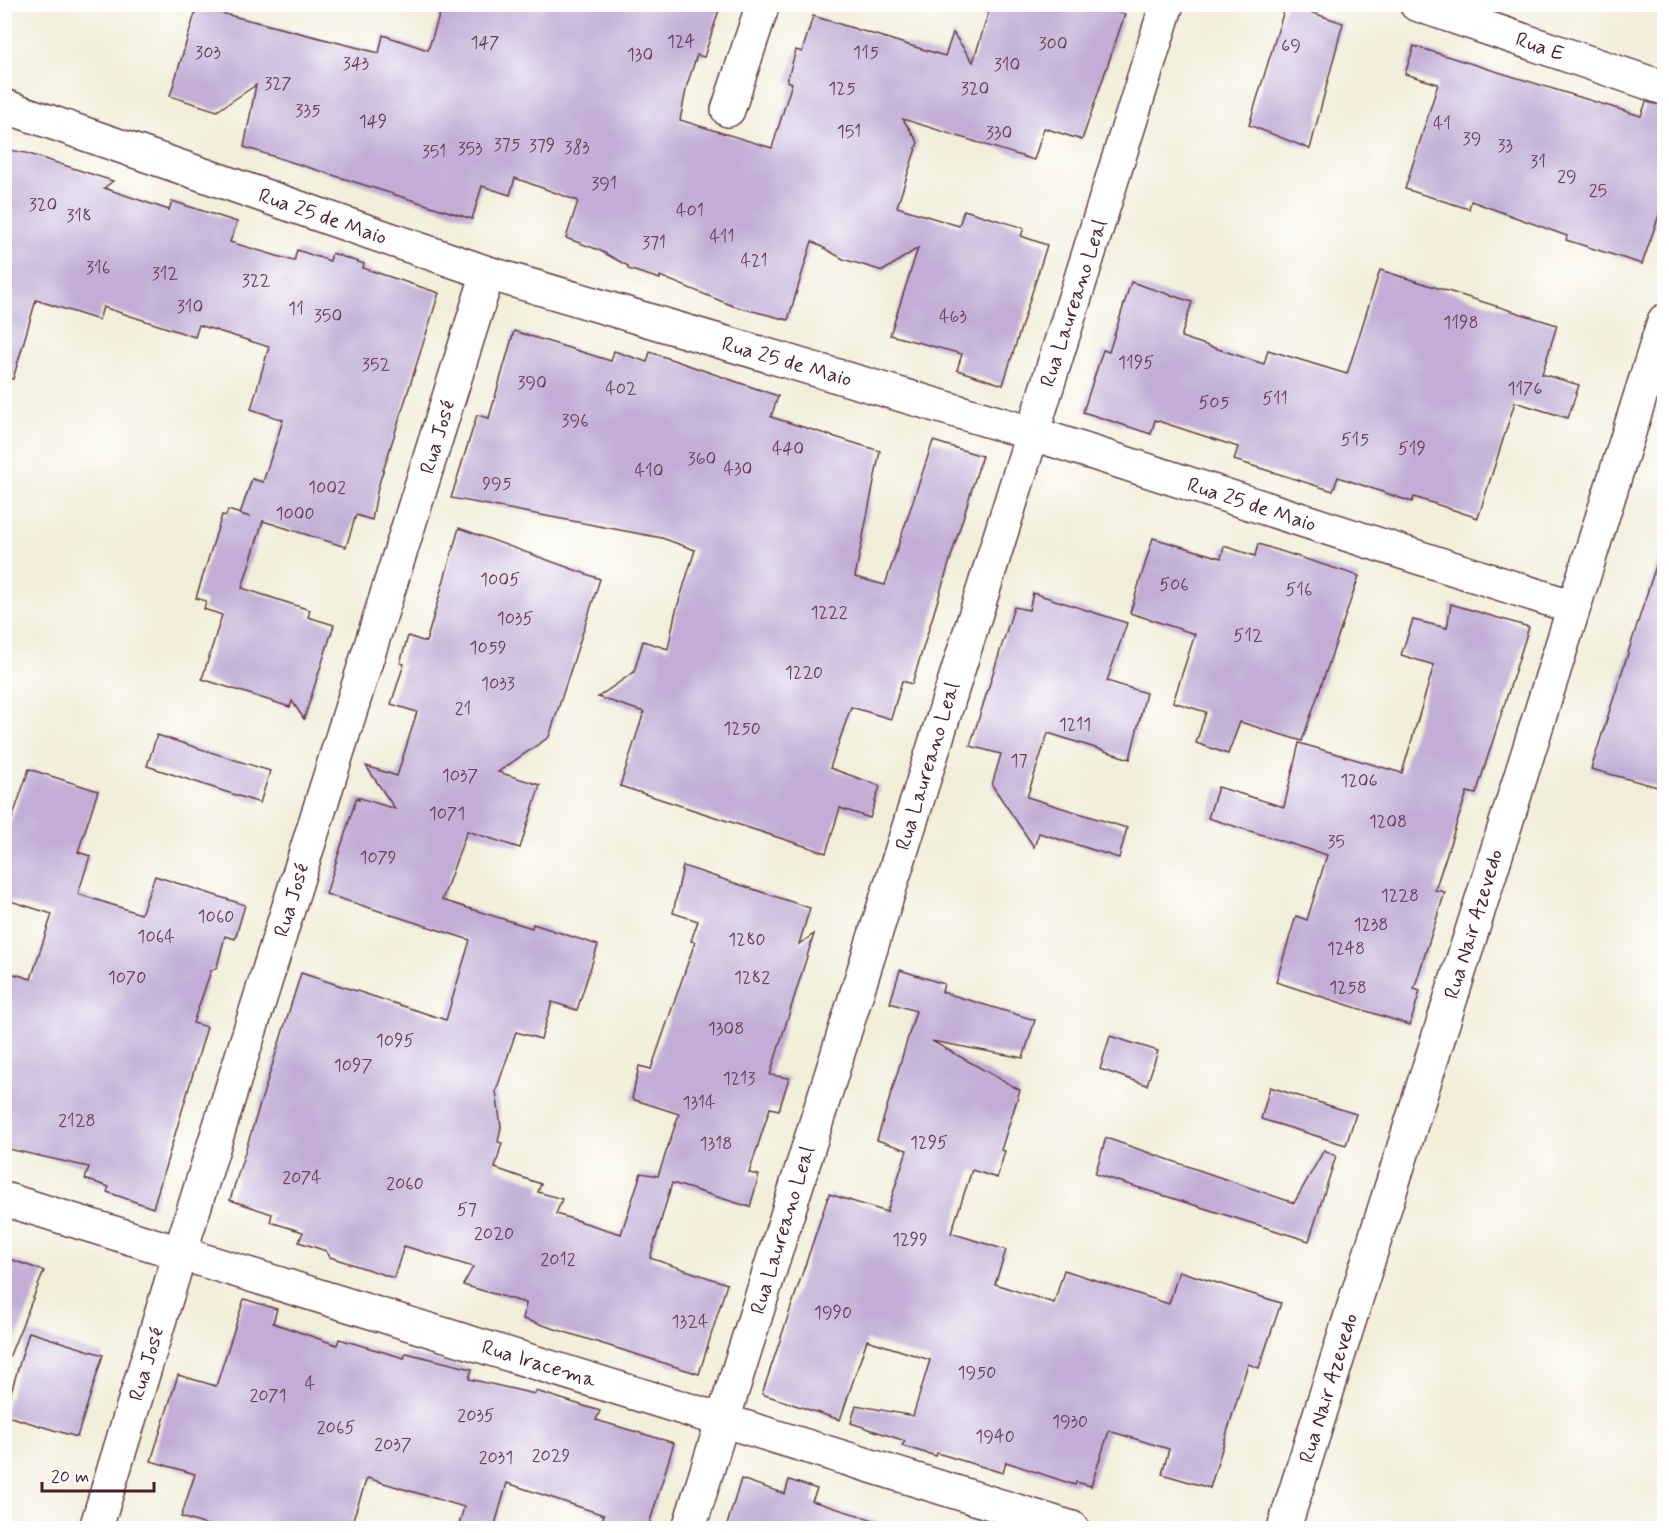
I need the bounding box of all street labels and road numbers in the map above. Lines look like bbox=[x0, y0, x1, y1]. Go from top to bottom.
street label: Rua E bbox=[1512, 26, 1568, 68]
street label: Rua 25 de Maio bbox=[255, 182, 391, 252]
street label: Rua Laureano Leal bbox=[1034, 216, 1114, 391]
street label: Rua 25 de Maio bbox=[718, 330, 855, 394]
street label: Rua José bbox=[414, 397, 462, 478]
street label: Rua 25 de Maio bbox=[1184, 471, 1320, 539]
street label: Rua Laureano Leal bbox=[889, 679, 967, 854]
street label: Rua Nair Azevedo bbox=[1438, 846, 1510, 1003]
street label: Rua José bbox=[268, 860, 316, 941]
street label: Rua Laureano Leal bbox=[744, 1143, 822, 1318]
street label: Rua Nair Azevedo bbox=[1293, 1310, 1365, 1467]
street label: Rua José bbox=[123, 1324, 171, 1405]
street label: Rua Iracema bbox=[478, 1333, 600, 1395]

